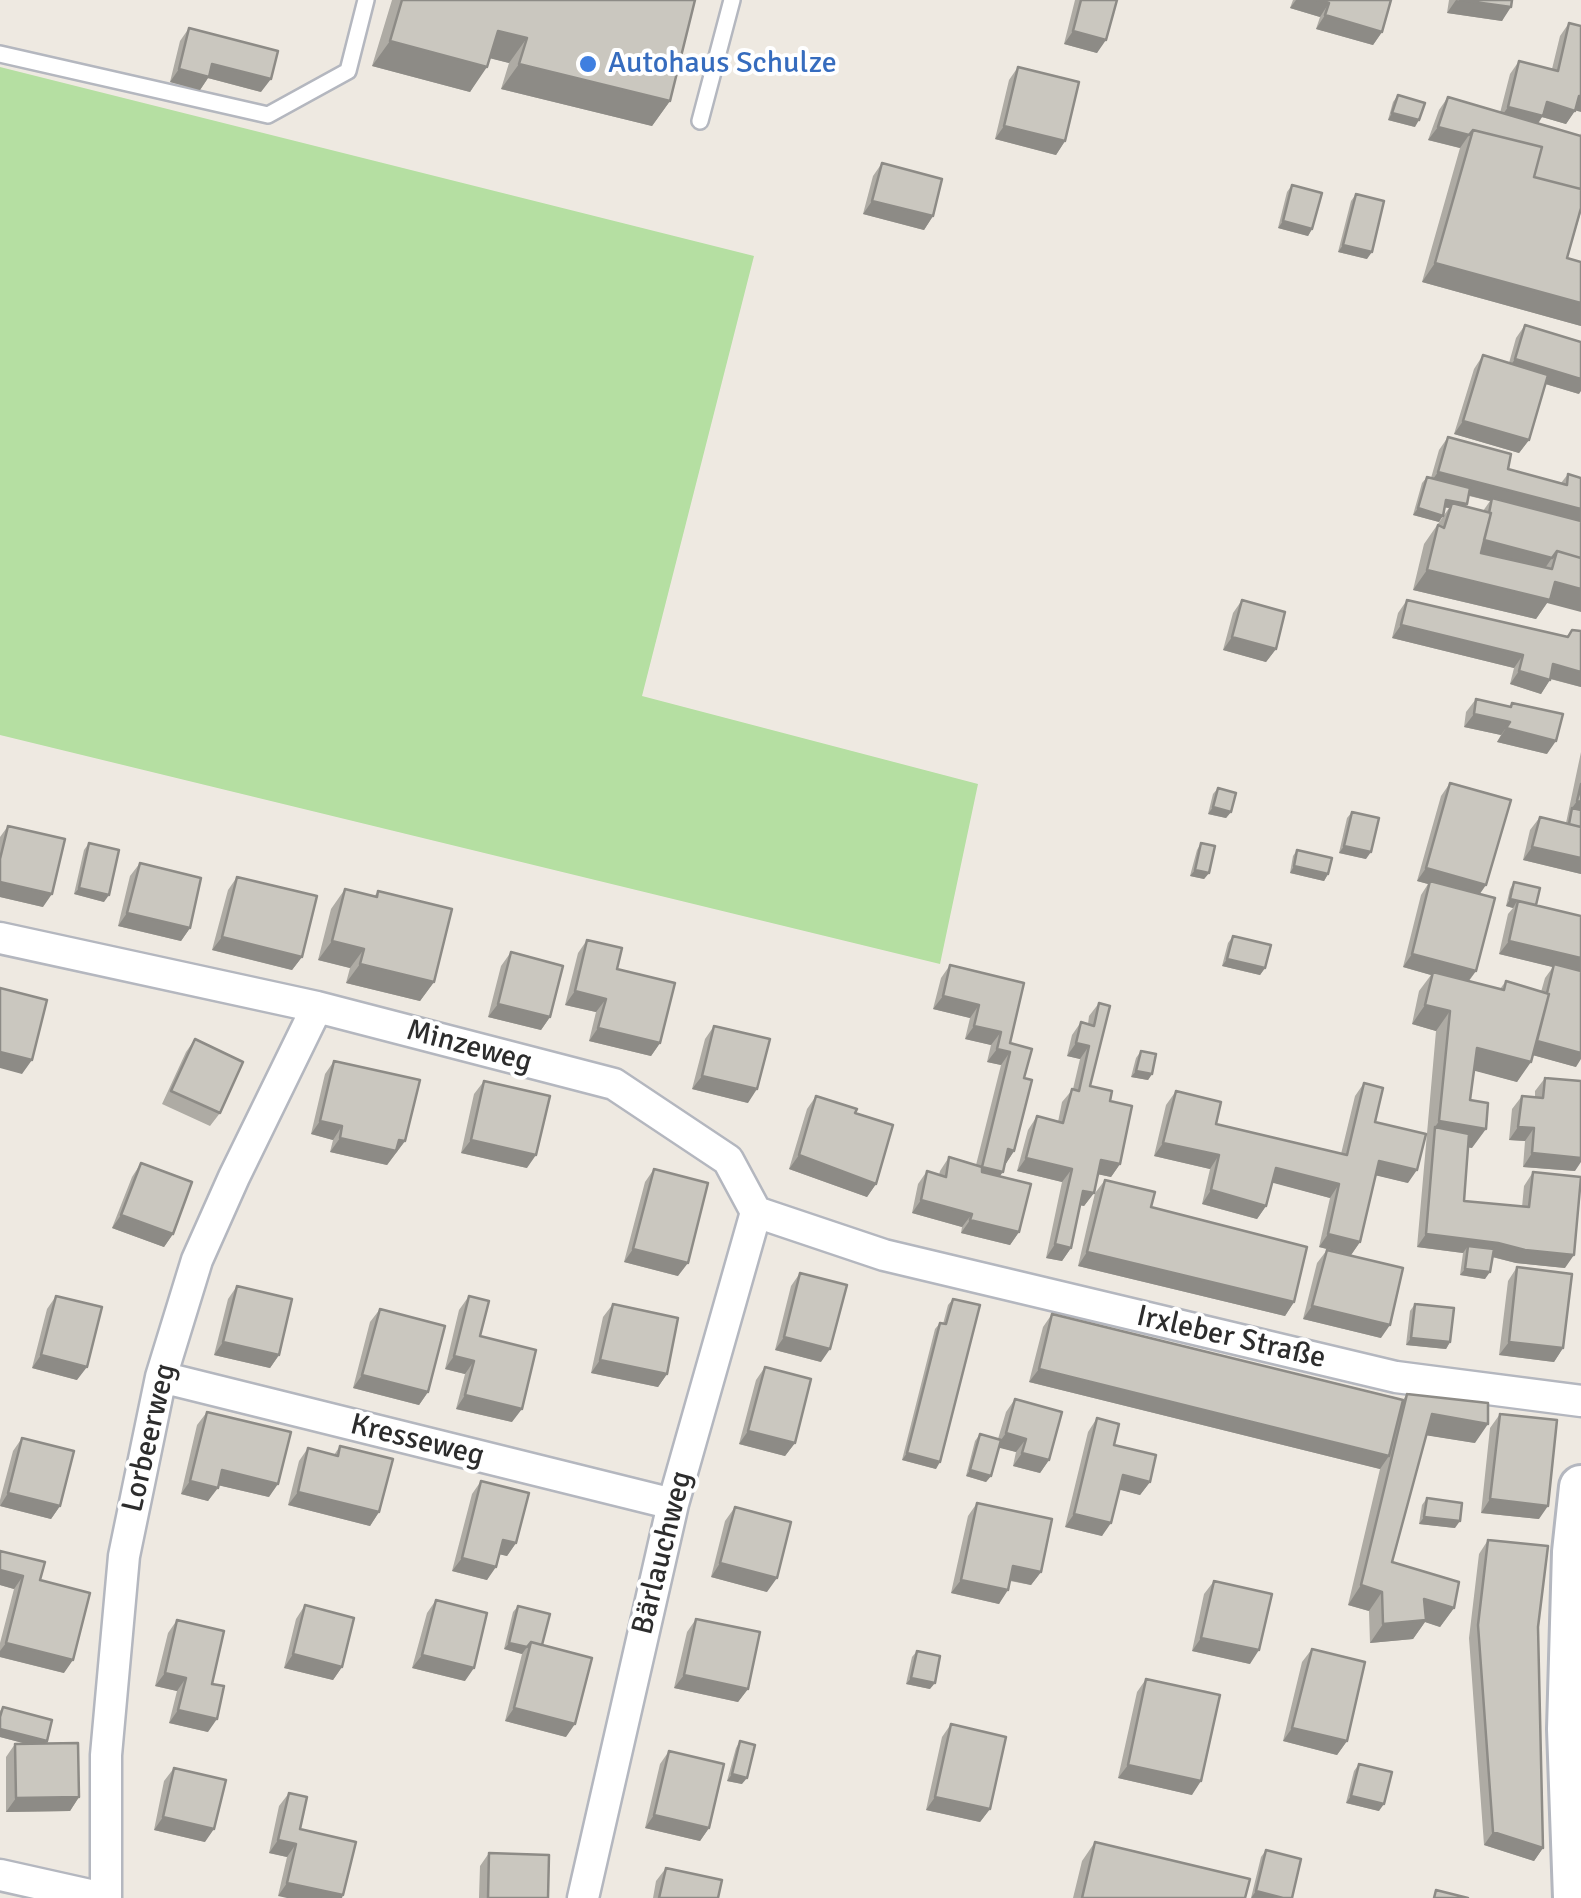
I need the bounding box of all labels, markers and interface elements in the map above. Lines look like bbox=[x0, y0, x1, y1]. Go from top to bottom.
place label: Autohaus Schulze bbox=[608, 46, 837, 82]
marker: Autohaus Schulze bbox=[577, 53, 599, 75]
street label: Minzeweg bbox=[402, 1013, 536, 1081]
street label: Irxleber Straße bbox=[1133, 1299, 1329, 1377]
street label: Lorbeerweg bbox=[115, 1360, 185, 1516]
street label: Kresseweg bbox=[346, 1407, 488, 1475]
street label: Bärlauchweg bbox=[625, 1468, 701, 1638]

